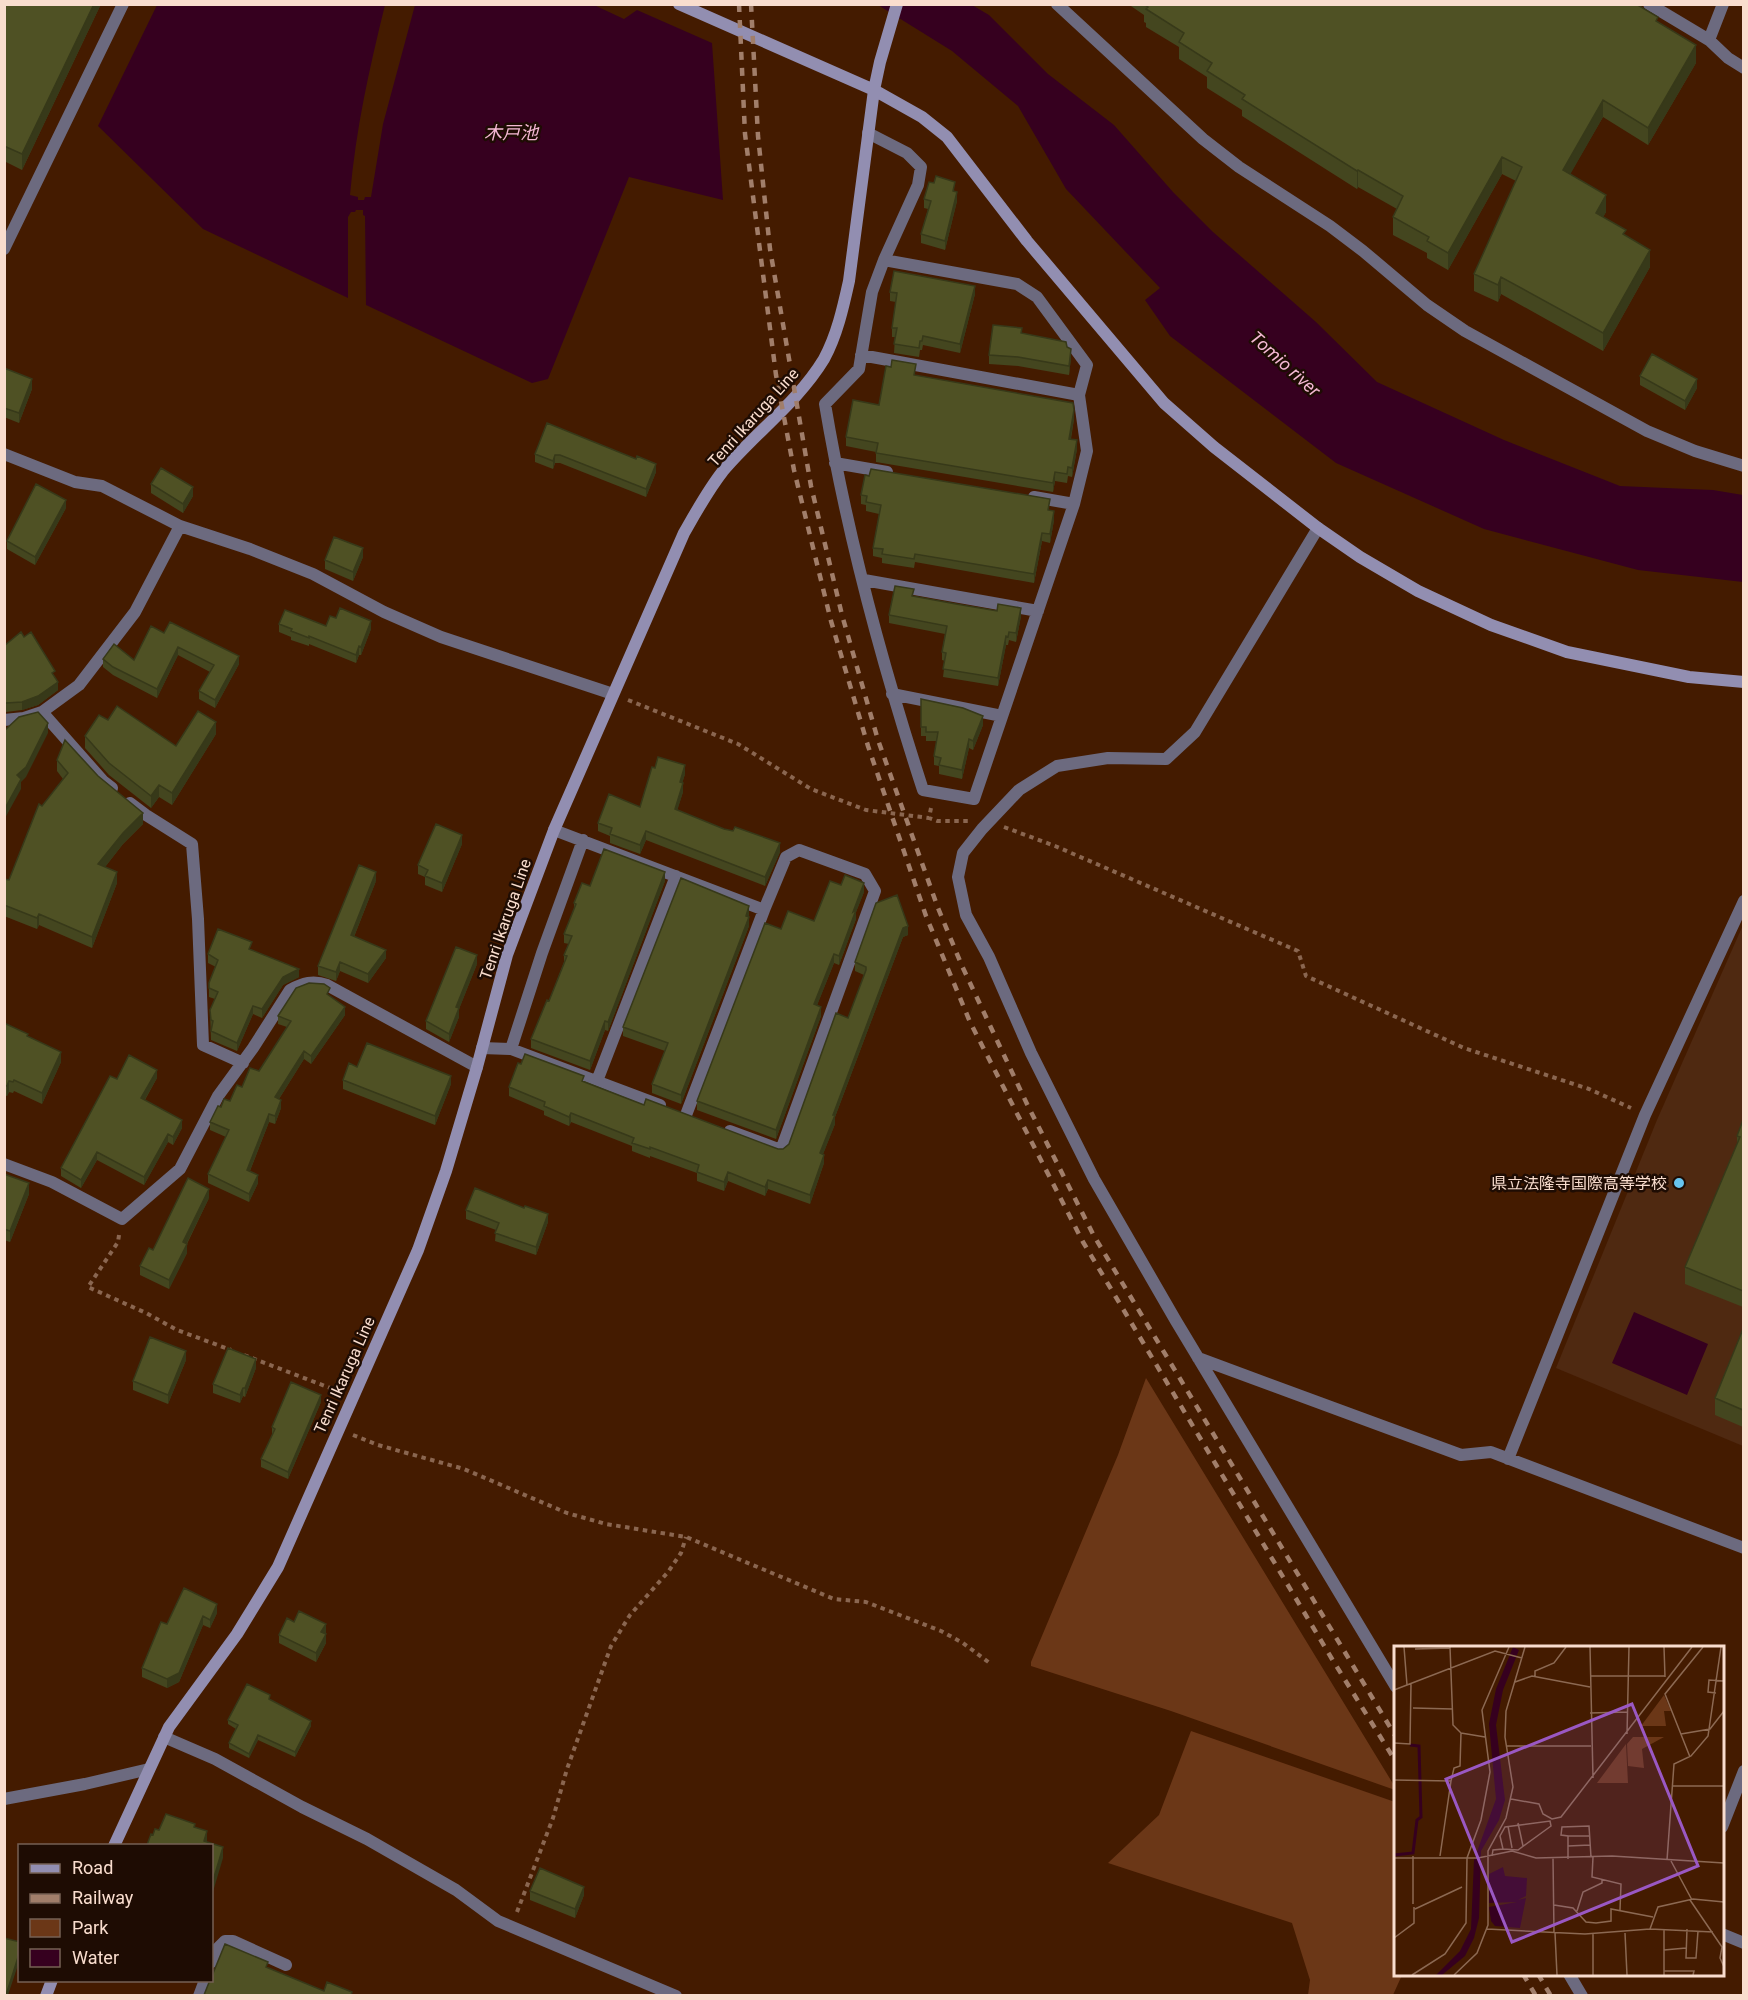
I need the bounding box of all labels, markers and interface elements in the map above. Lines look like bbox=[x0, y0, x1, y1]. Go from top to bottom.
water label: 木戸池 bbox=[484, 122, 540, 143]
water label: Tomio river bbox=[1246, 327, 1326, 401]
street label: Tenri Ikaruga Line bbox=[704, 364, 803, 471]
street label: Tenri Ikaruga Line bbox=[476, 856, 535, 982]
place label: 県立法隆寺国際高等学校 bbox=[1491, 1174, 1667, 1193]
marker: 県立法隆寺国際高等学校 bbox=[1672, 1176, 1686, 1190]
street label: Tenri Ikaruga Line bbox=[310, 1314, 379, 1437]
inset map bbox=[1394, 1646, 1724, 1976]
legend bbox=[18, 1844, 213, 1982]
text: Road bbox=[72, 1857, 113, 1878]
text: Railway bbox=[72, 1887, 134, 1908]
text: Park bbox=[72, 1917, 109, 1938]
text: Water bbox=[72, 1947, 119, 1968]

